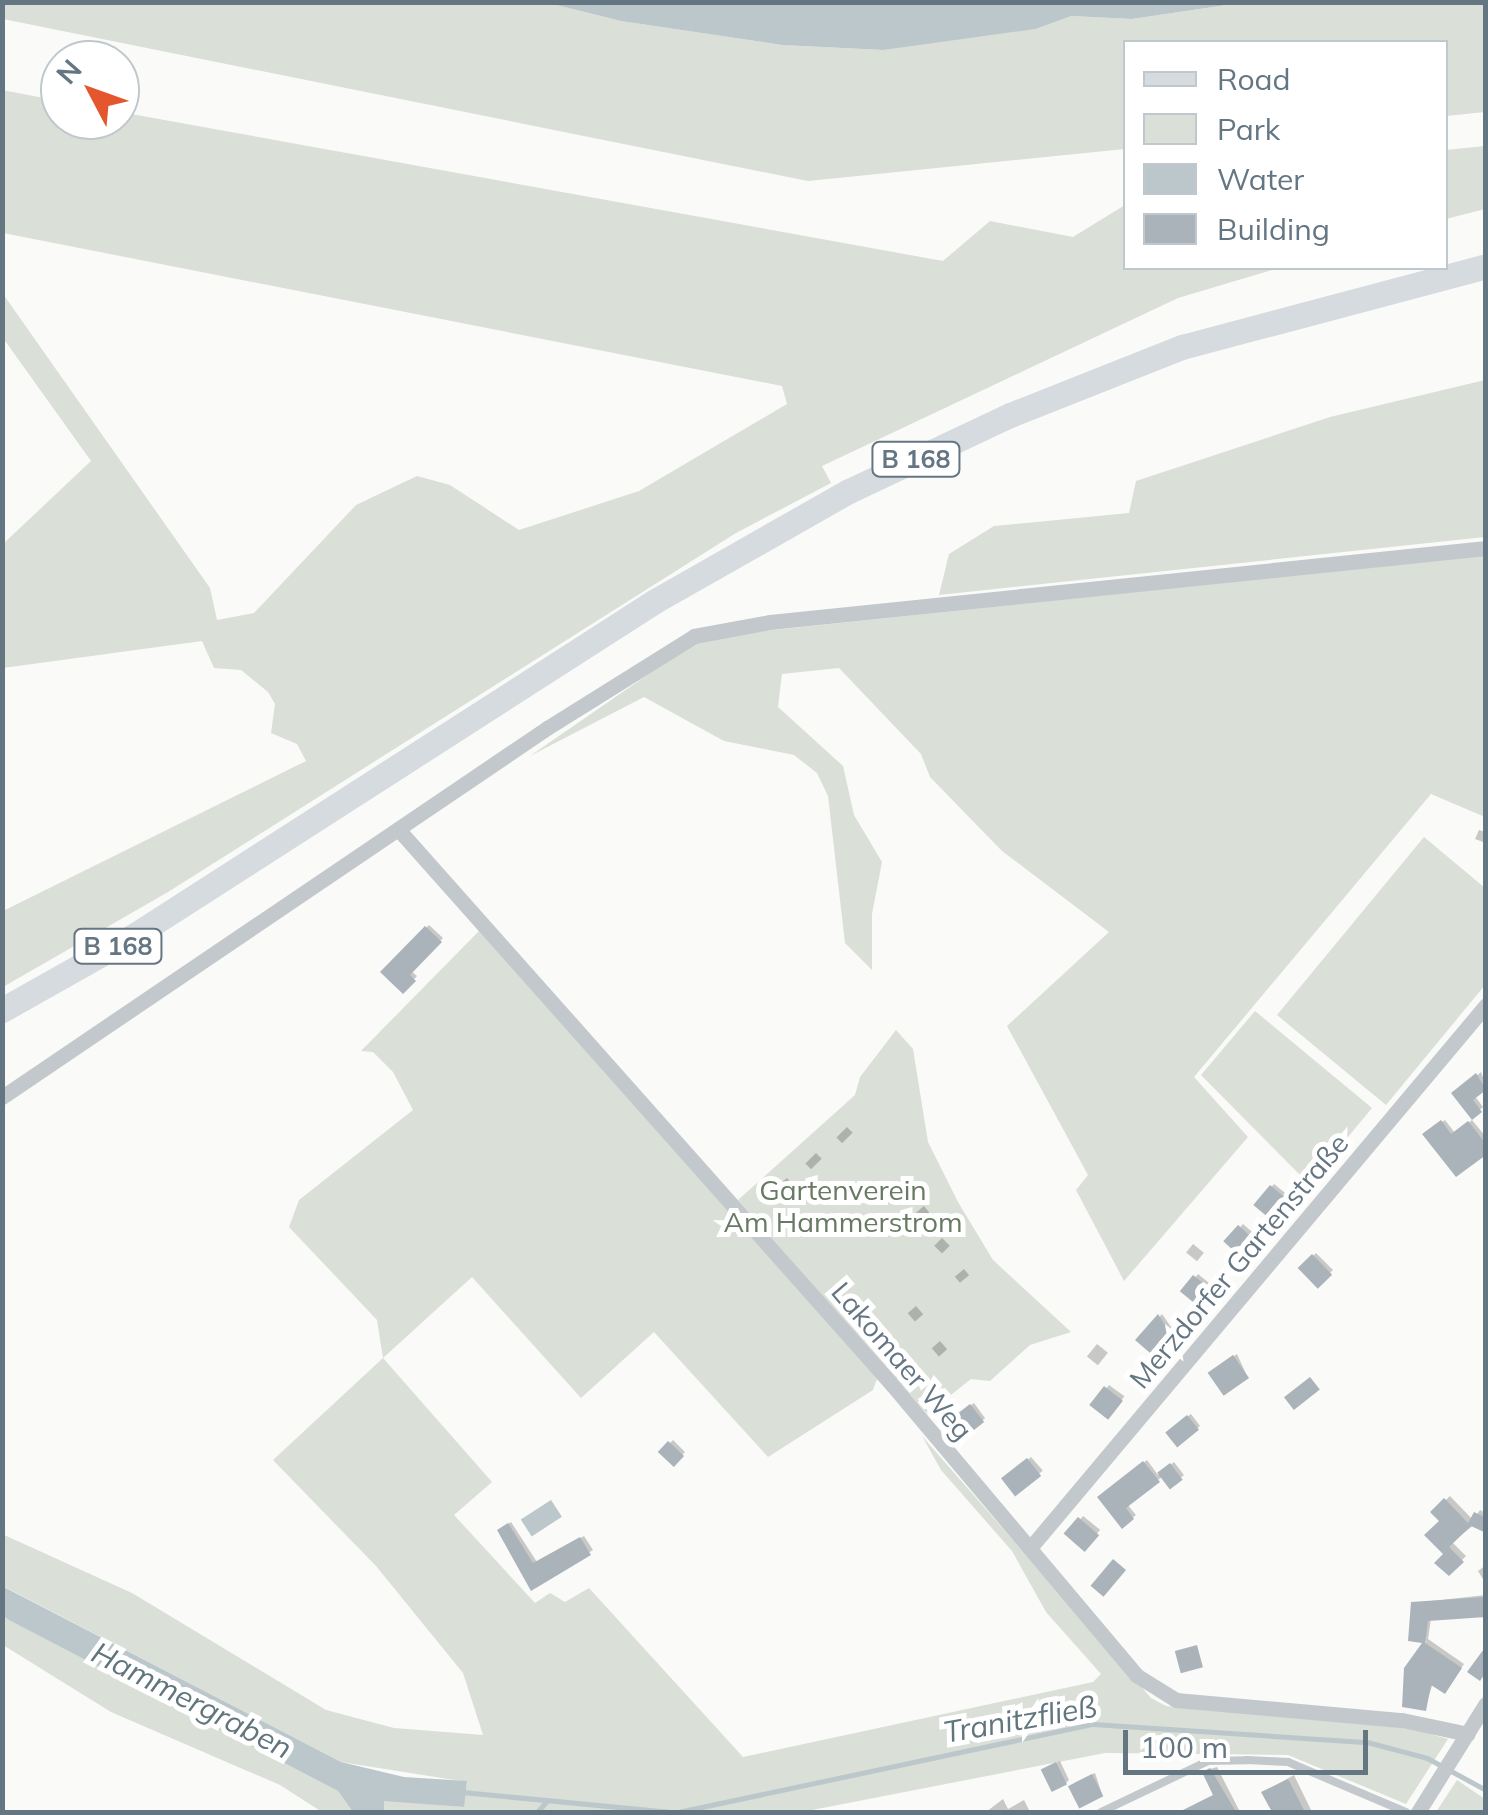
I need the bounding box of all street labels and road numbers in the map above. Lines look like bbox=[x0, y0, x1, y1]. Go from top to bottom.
road number: B 168 bbox=[871, 439, 961, 479]
road number: B 168 bbox=[73, 926, 163, 966]
street label: Merzdorfer Gartenstraße bbox=[1123, 1127, 1355, 1395]
street label: Lakomaer Weg bbox=[824, 1275, 980, 1447]

